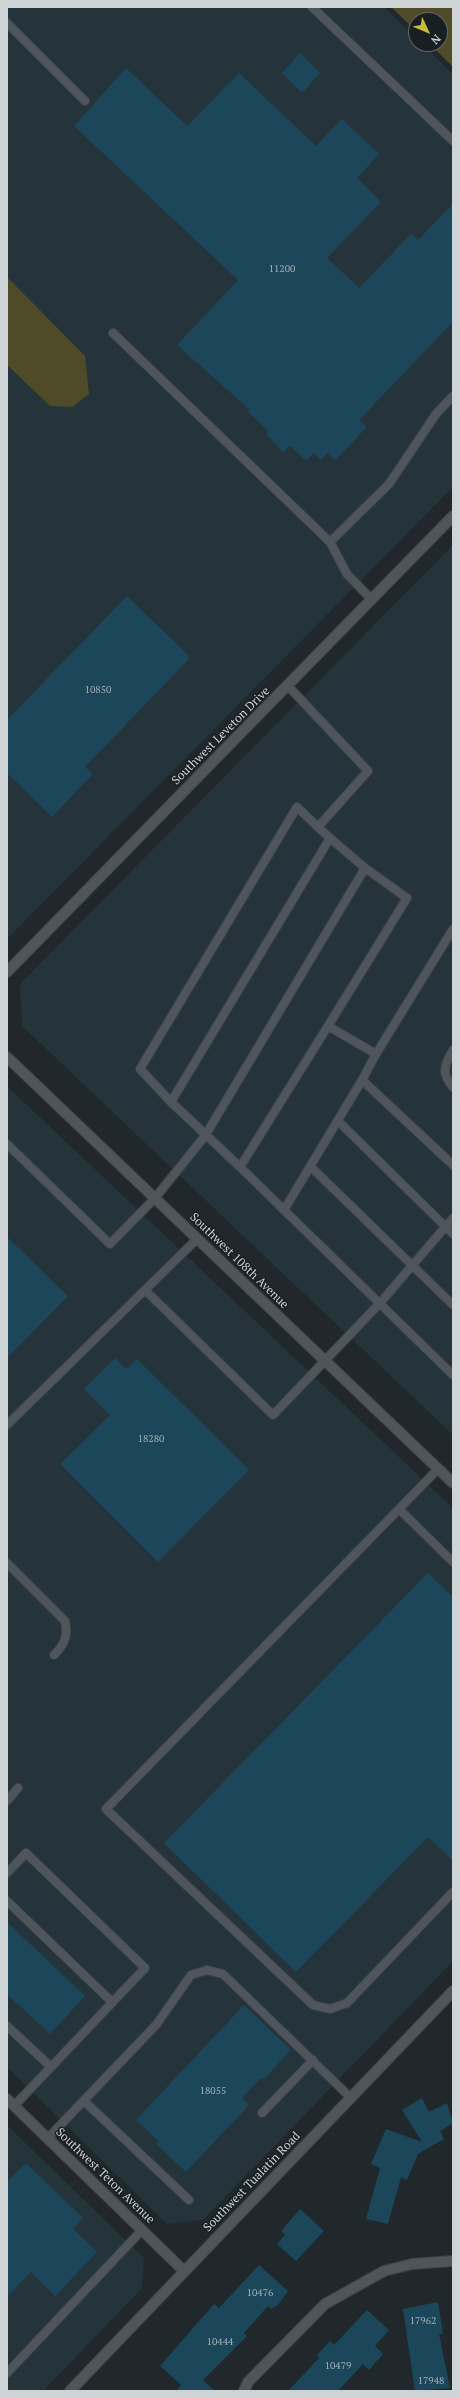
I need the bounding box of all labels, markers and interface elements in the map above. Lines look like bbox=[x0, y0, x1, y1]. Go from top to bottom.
north arrow bbox=[408, 12, 448, 52]
text: N bbox=[428, 32, 444, 48]
house number: 11200 bbox=[269, 263, 295, 275]
house number: 10850 bbox=[85, 684, 111, 696]
street label: Southwest Leveton Drive bbox=[169, 684, 273, 788]
street label: Southwest 108th Avenue bbox=[187, 1210, 291, 1312]
house number: 18280 bbox=[138, 1433, 164, 1445]
house number: 18055 bbox=[200, 2085, 226, 2097]
street label: Southwest Teton Avenue bbox=[53, 2125, 157, 2227]
street label: Southwest Tualatin Road bbox=[201, 2129, 303, 2235]
house number: 10476 bbox=[247, 2287, 273, 2299]
house number: 17962 bbox=[410, 2315, 436, 2327]
house number: 10444 bbox=[207, 2336, 233, 2348]
house number: 10479 bbox=[325, 2360, 351, 2372]
house number: 17948 bbox=[418, 2375, 444, 2387]

